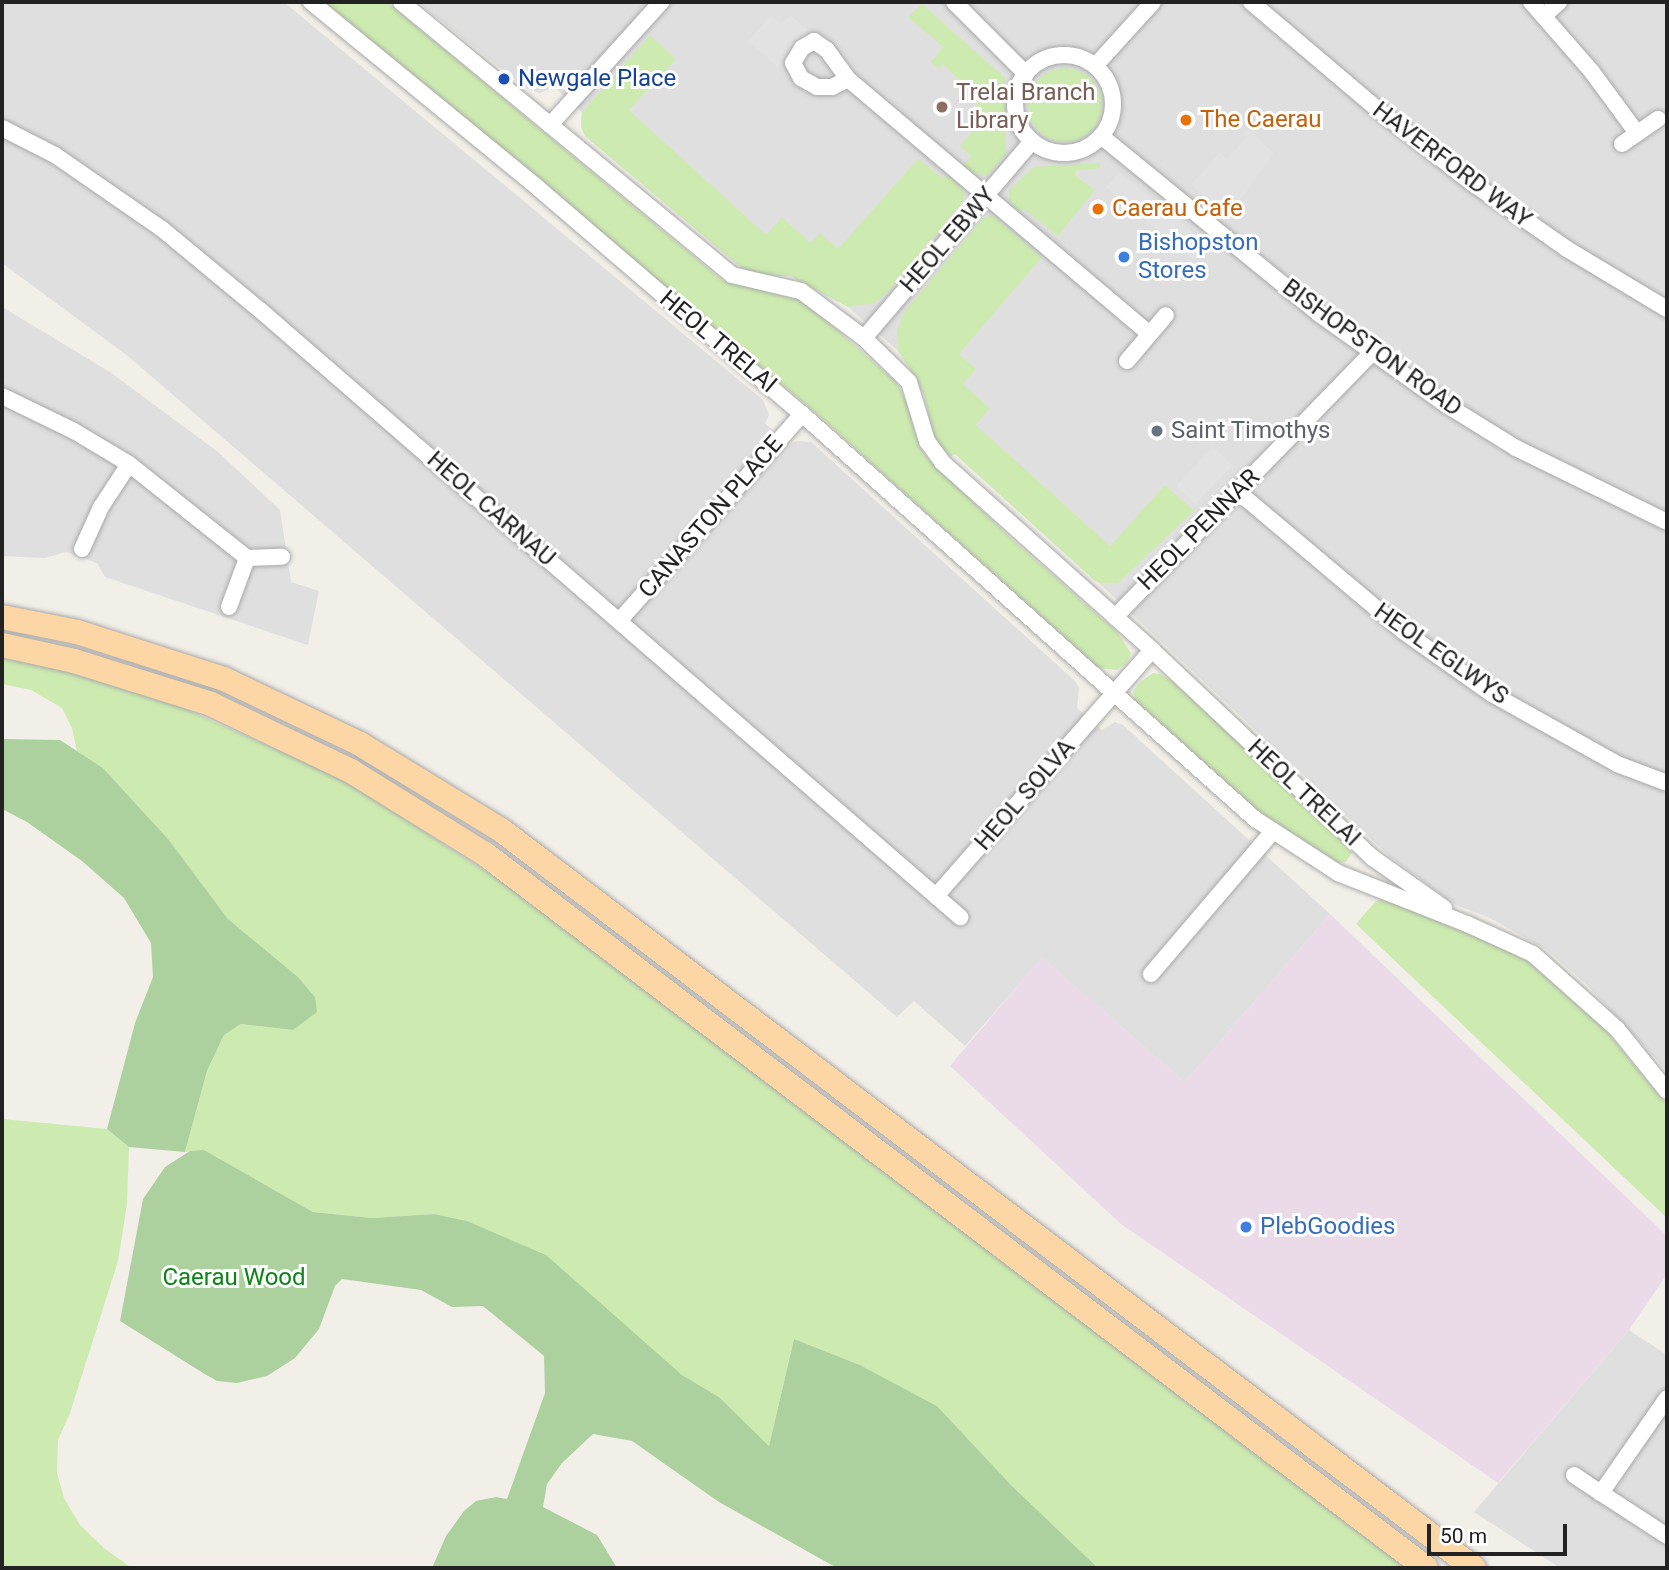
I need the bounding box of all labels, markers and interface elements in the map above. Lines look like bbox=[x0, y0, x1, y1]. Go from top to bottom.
place label: Newgale Place bbox=[518, 65, 676, 93]
marker: Newgale Place bbox=[496, 71, 512, 87]
place label: Trelai Branch Library bbox=[956, 79, 1095, 135]
street label: HAVERFORD WAY bbox=[1367, 96, 1537, 234]
marker: Trelai Branch Library bbox=[934, 99, 950, 115]
place label: The Caerau bbox=[1200, 106, 1322, 134]
marker: The Caerau bbox=[1178, 112, 1194, 128]
street label: HEOL EBWY bbox=[894, 181, 1002, 299]
place label: Caerau Cafe bbox=[1112, 195, 1243, 223]
marker: Caerau Cafe bbox=[1090, 201, 1106, 217]
place label: Bishopston Stores bbox=[1138, 229, 1259, 285]
marker: Bishopston Stores bbox=[1116, 249, 1132, 265]
street label: BISHOPSTON ROAD bbox=[1277, 273, 1467, 423]
street label: HEOL TRELAI bbox=[653, 285, 783, 399]
place label: Saint Timothys bbox=[1171, 417, 1331, 445]
marker: Saint Timothys bbox=[1149, 423, 1165, 439]
street label: CANASTON PLACE bbox=[633, 430, 789, 604]
street label: HEOL CARNAU bbox=[421, 445, 561, 573]
street label: HEOL PENNAR bbox=[1132, 463, 1266, 597]
street label: HEOL EGLWYS bbox=[1368, 597, 1514, 711]
street label: HEOL TRELAI bbox=[1241, 733, 1367, 853]
street label: HEOL SOLVA bbox=[969, 734, 1081, 856]
place label: PlebGoodies bbox=[1260, 1213, 1395, 1241]
marker: PlebGoodies bbox=[1238, 1219, 1254, 1235]
park label: Caerau Wood bbox=[162, 1264, 306, 1292]
scale bar bbox=[1431, 1510, 1571, 1554]
text: 50 m bbox=[1440, 1524, 1487, 1548]

